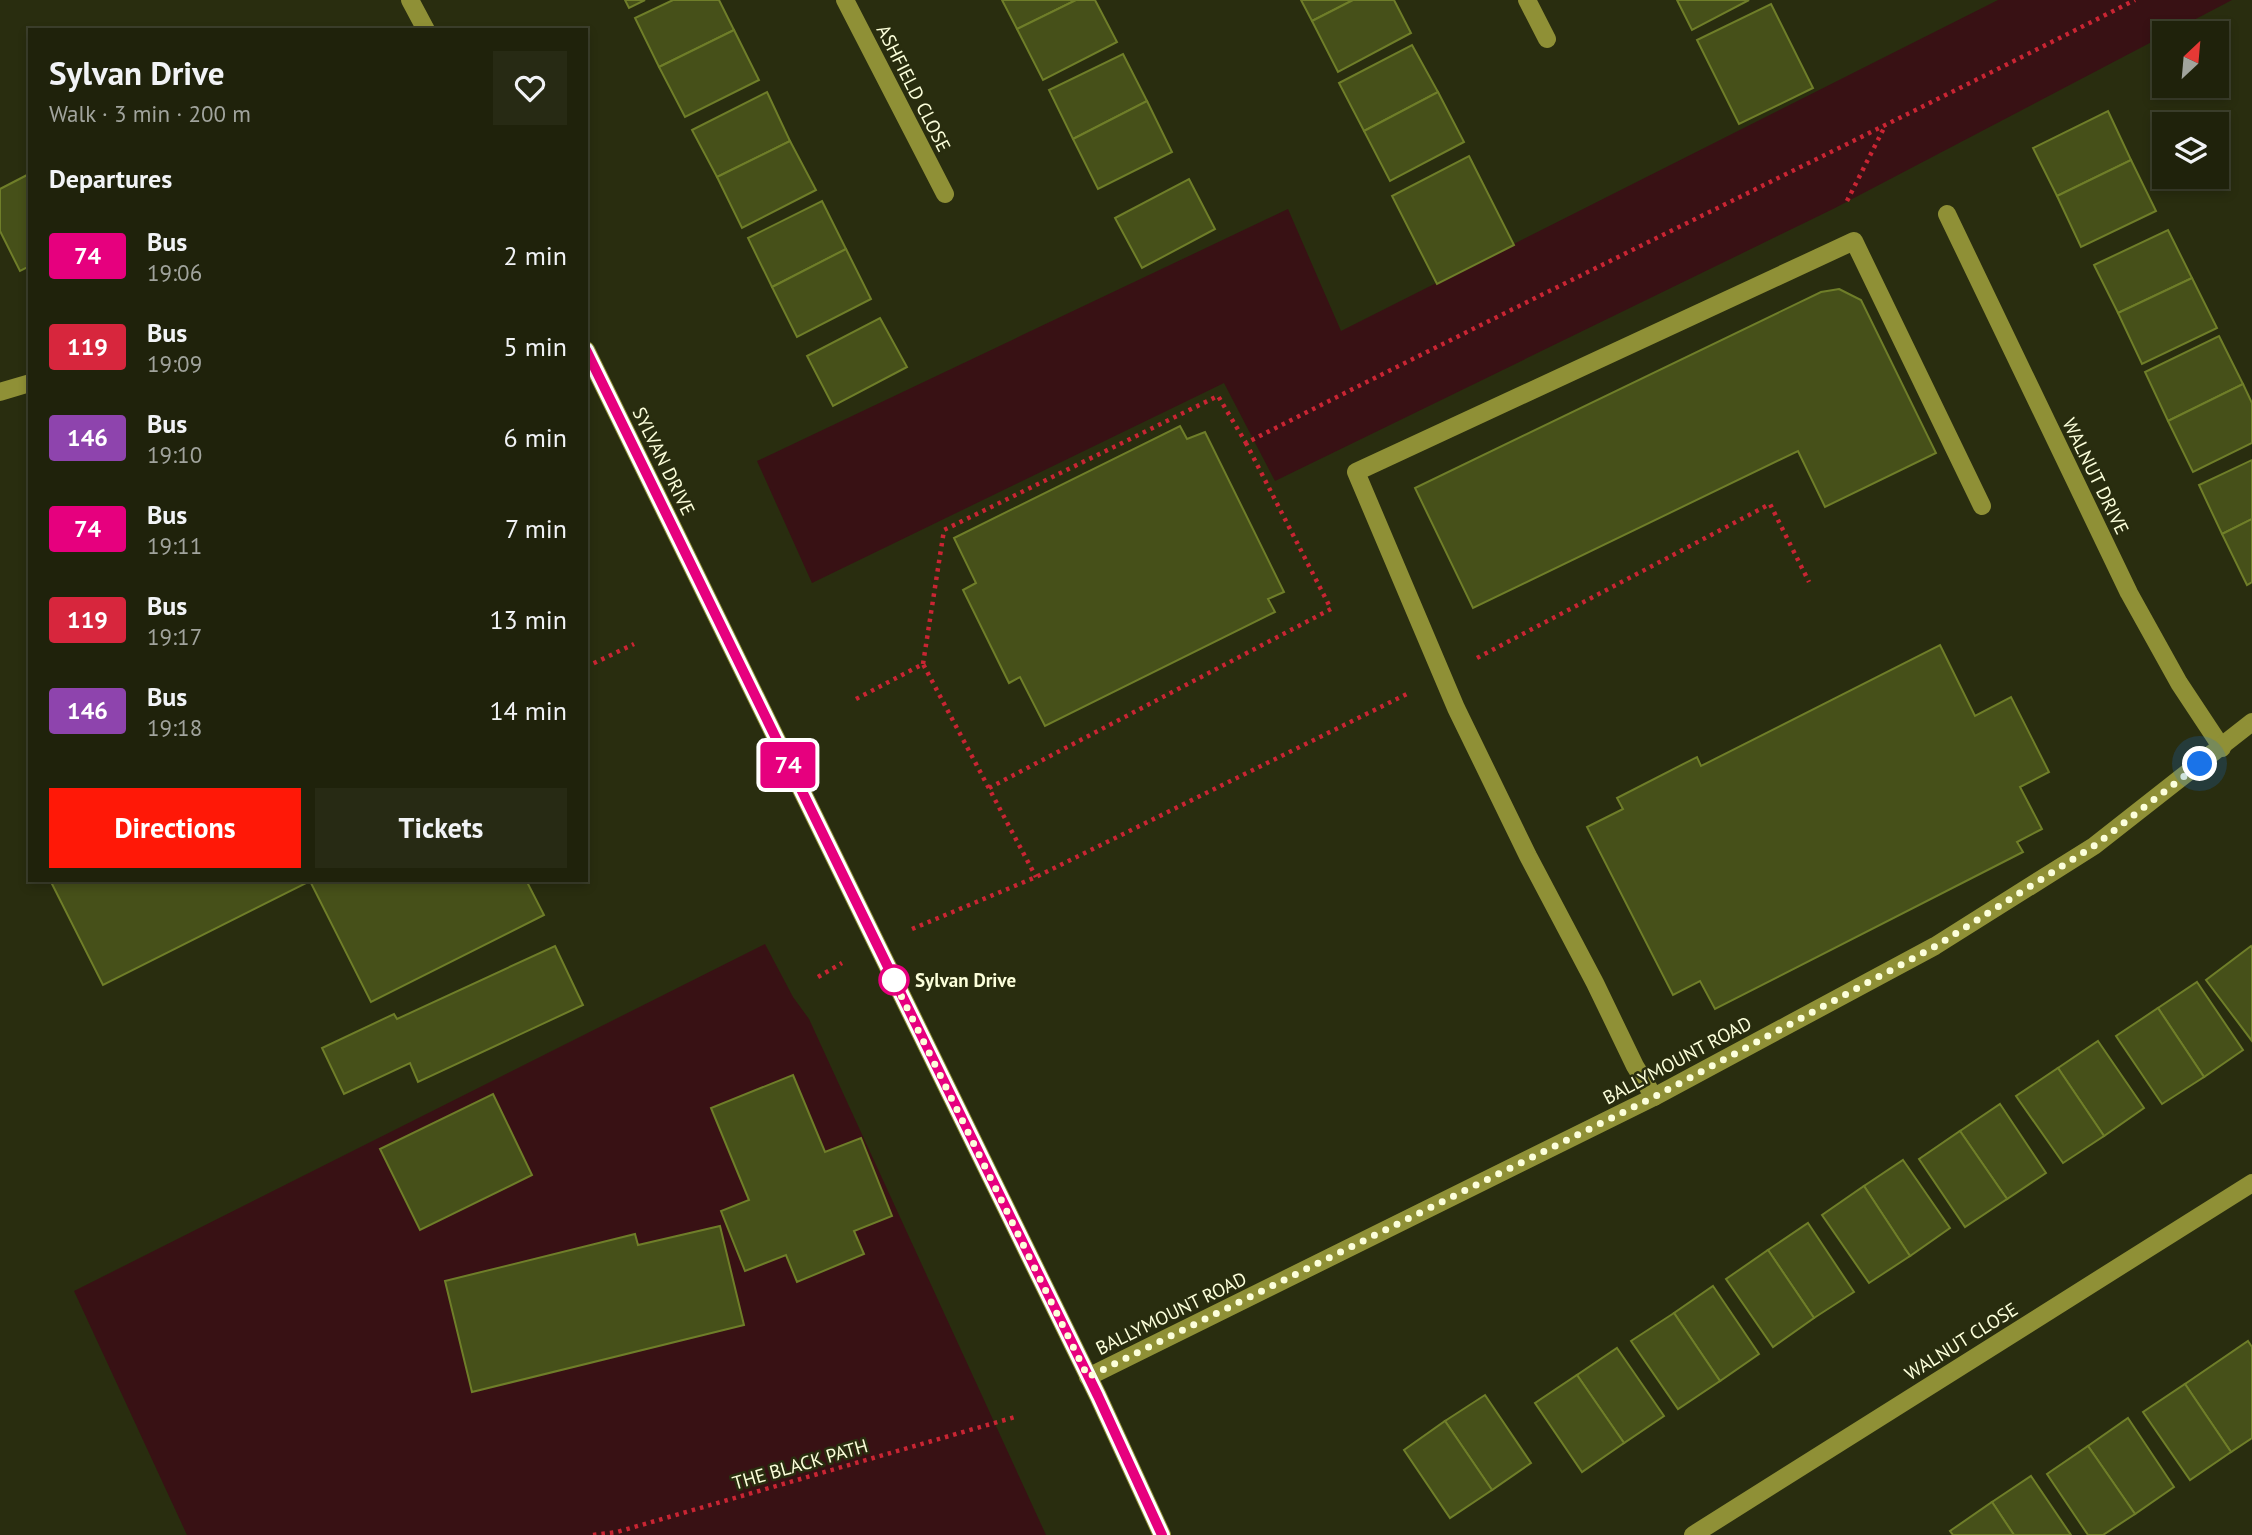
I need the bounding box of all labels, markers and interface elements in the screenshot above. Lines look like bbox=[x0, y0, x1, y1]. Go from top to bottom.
street label: ASHFIELD CLOSE bbox=[872, 20, 956, 156]
north arrow bbox=[2152, 21, 2230, 98]
map controls bbox=[2152, 21, 2229, 189]
text: Sylvan Drive bbox=[49, 51, 225, 94]
button: heart bbox=[493, 51, 567, 125]
text: Walk · 3 min · 200 m bbox=[49, 99, 251, 128]
button: layers bbox=[2152, 112, 2229, 189]
text: Departures bbox=[49, 162, 172, 195]
text: Bus bbox=[147, 225, 187, 258]
text: 2 min bbox=[504, 239, 567, 272]
text: 74 bbox=[74, 240, 101, 271]
text: 19:06 bbox=[147, 258, 202, 287]
text: Bus bbox=[147, 316, 187, 349]
text: 5 min bbox=[504, 330, 567, 363]
text: 119 bbox=[67, 331, 108, 362]
text: 19:09 bbox=[147, 349, 202, 378]
street label: SYLVAN DRIVE bbox=[627, 403, 701, 519]
text: Bus bbox=[147, 407, 187, 440]
street label: WALNUT DRIVE bbox=[2058, 414, 2134, 538]
text: 6 min bbox=[504, 421, 567, 454]
text: 146 bbox=[67, 422, 108, 453]
text: 19:10 bbox=[147, 440, 202, 469]
text: Bus bbox=[147, 498, 187, 531]
text: 7 min bbox=[505, 512, 567, 545]
text: 74 bbox=[74, 513, 101, 544]
text: 19:11 bbox=[147, 531, 202, 560]
text: Bus bbox=[147, 589, 187, 622]
text: 13 min bbox=[489, 603, 567, 636]
text: 119 bbox=[67, 604, 108, 635]
text: 19:17 bbox=[147, 622, 202, 651]
text: Bus bbox=[147, 680, 187, 713]
text: 14 min bbox=[489, 694, 567, 727]
text: 146 bbox=[67, 695, 108, 726]
text: 19:18 bbox=[147, 713, 202, 742]
line badge: 74 bbox=[756, 742, 820, 788]
your location bbox=[2182, 746, 2217, 781]
text: 74 bbox=[774, 749, 802, 780]
button: Directions bbox=[49, 788, 301, 868]
button: Tickets bbox=[315, 788, 567, 868]
marker: Sylvan Drive bbox=[879, 965, 909, 995]
place label: Sylvan Drive bbox=[915, 968, 1016, 992]
street label: BALLYMOUNT ROAD bbox=[1598, 1011, 1756, 1109]
street label: BALLYMOUNT ROAD bbox=[1092, 1266, 1250, 1360]
street label: WALNUT CLOSE bbox=[1900, 1297, 2022, 1385]
street label: THE BLACK PATH bbox=[730, 1433, 870, 1495]

